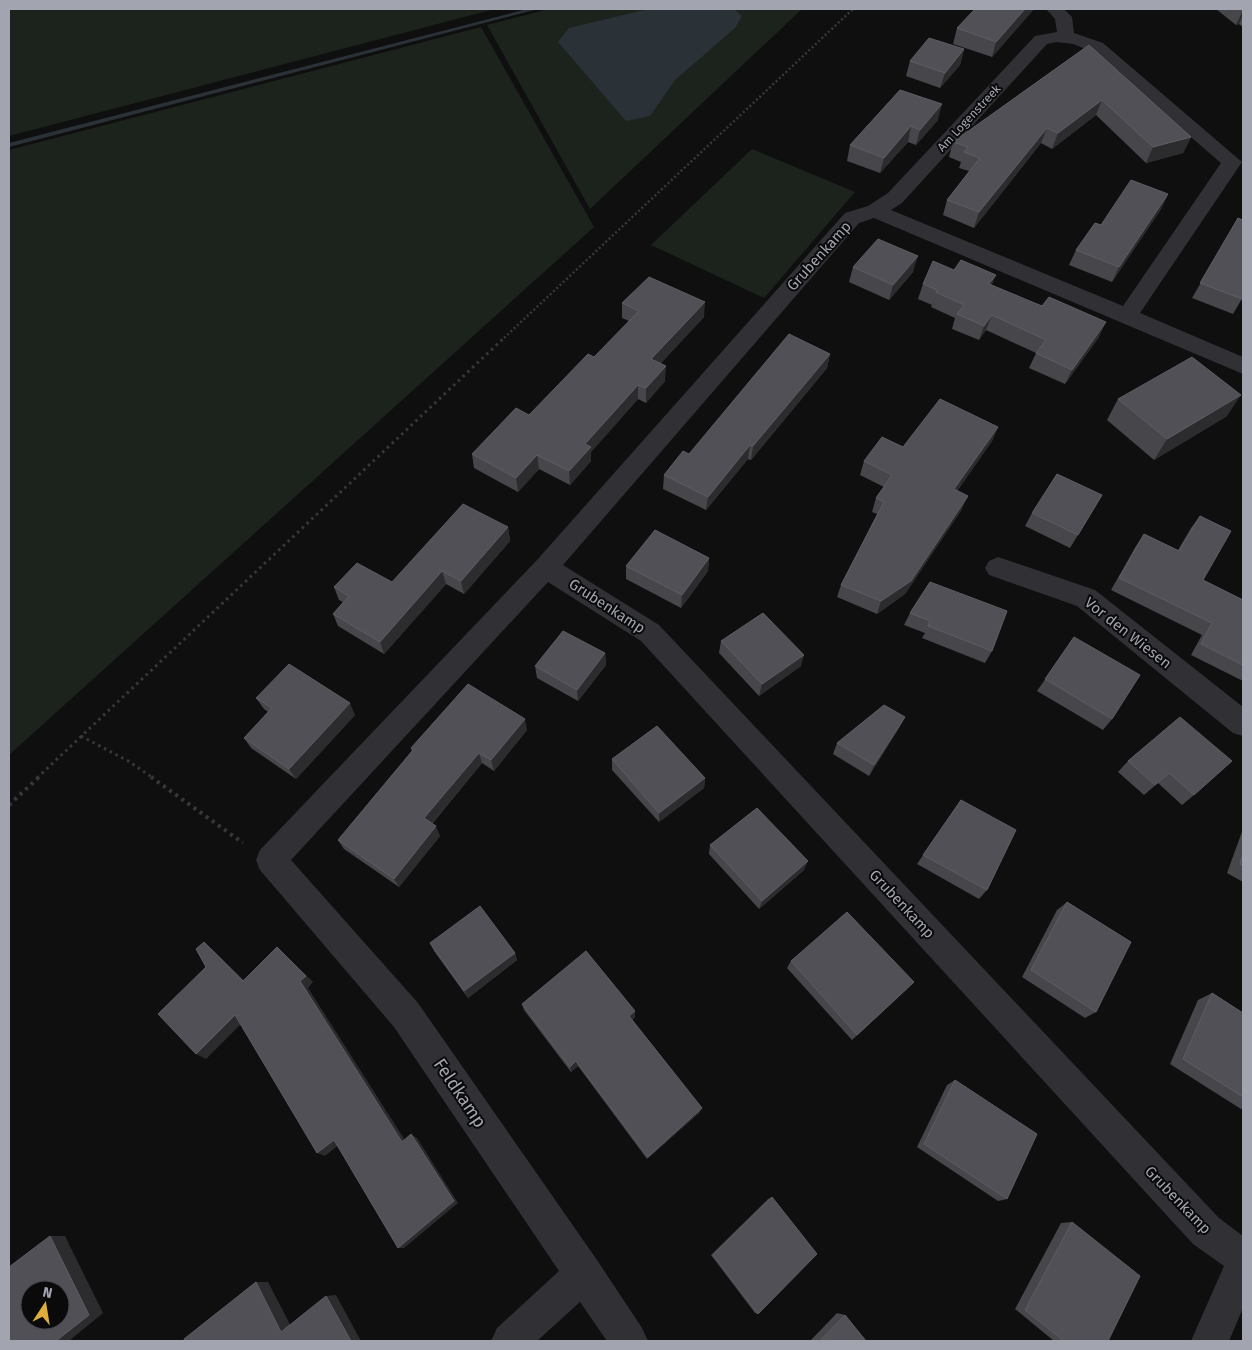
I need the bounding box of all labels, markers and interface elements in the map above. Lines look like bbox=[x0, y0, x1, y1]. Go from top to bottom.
street label: Am Logenstreek bbox=[935, 81, 1004, 154]
street label: Grubenkamp bbox=[783, 218, 855, 294]
street label: Grubenkamp bbox=[566, 575, 648, 637]
street label: Vor den Wiesen bbox=[1081, 594, 1175, 672]
street label: Grubenkamp bbox=[866, 866, 938, 942]
street label: Feldkamp bbox=[429, 1054, 491, 1132]
street label: Grubenkamp bbox=[1141, 1162, 1215, 1238]
north arrow bbox=[20, 1280, 70, 1330]
text: N bbox=[41, 1283, 54, 1302]

